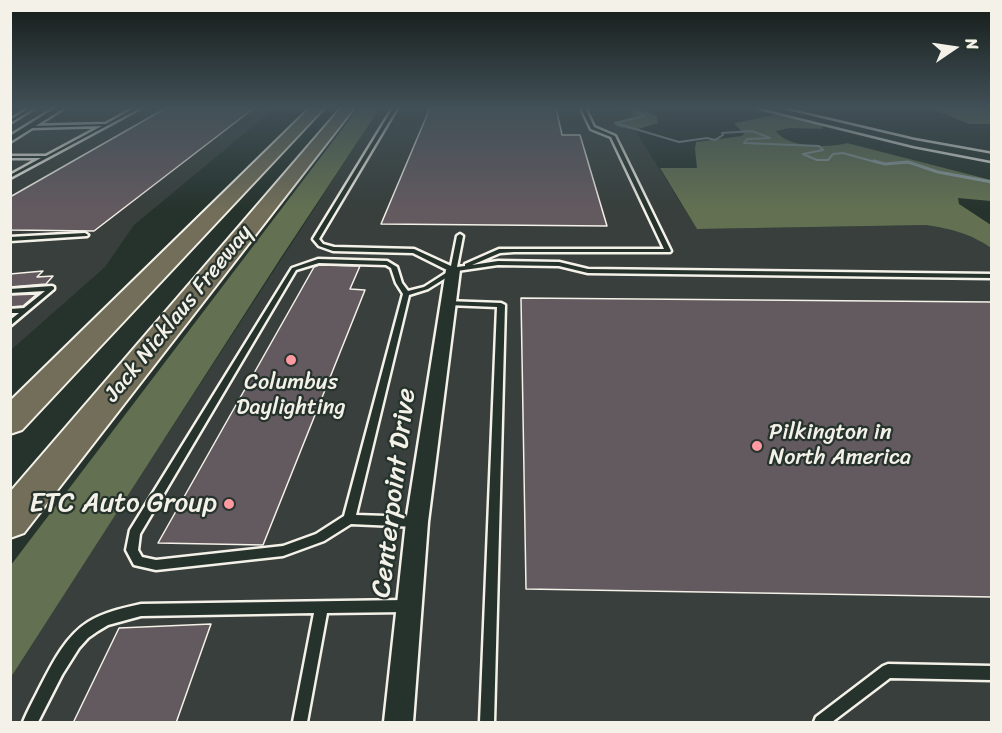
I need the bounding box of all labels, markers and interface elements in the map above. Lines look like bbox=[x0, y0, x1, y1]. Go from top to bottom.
north arrow bbox=[924, 18, 984, 78]
text: N bbox=[957, 35, 987, 53]
street label: Jack Nicklaus Freeway bbox=[100, 220, 258, 408]
marker: Columbus Daylighting bbox=[284, 353, 298, 367]
place label: Columbus Daylighting bbox=[236, 370, 346, 422]
street label: Centerpoint Drive bbox=[366, 386, 424, 600]
place label: Pilkington in North America bbox=[769, 420, 911, 472]
marker: Pilkington in North America bbox=[750, 439, 764, 453]
place label: ETC Auto Group bbox=[29, 488, 217, 520]
marker: ETC Auto Group bbox=[222, 497, 236, 511]

